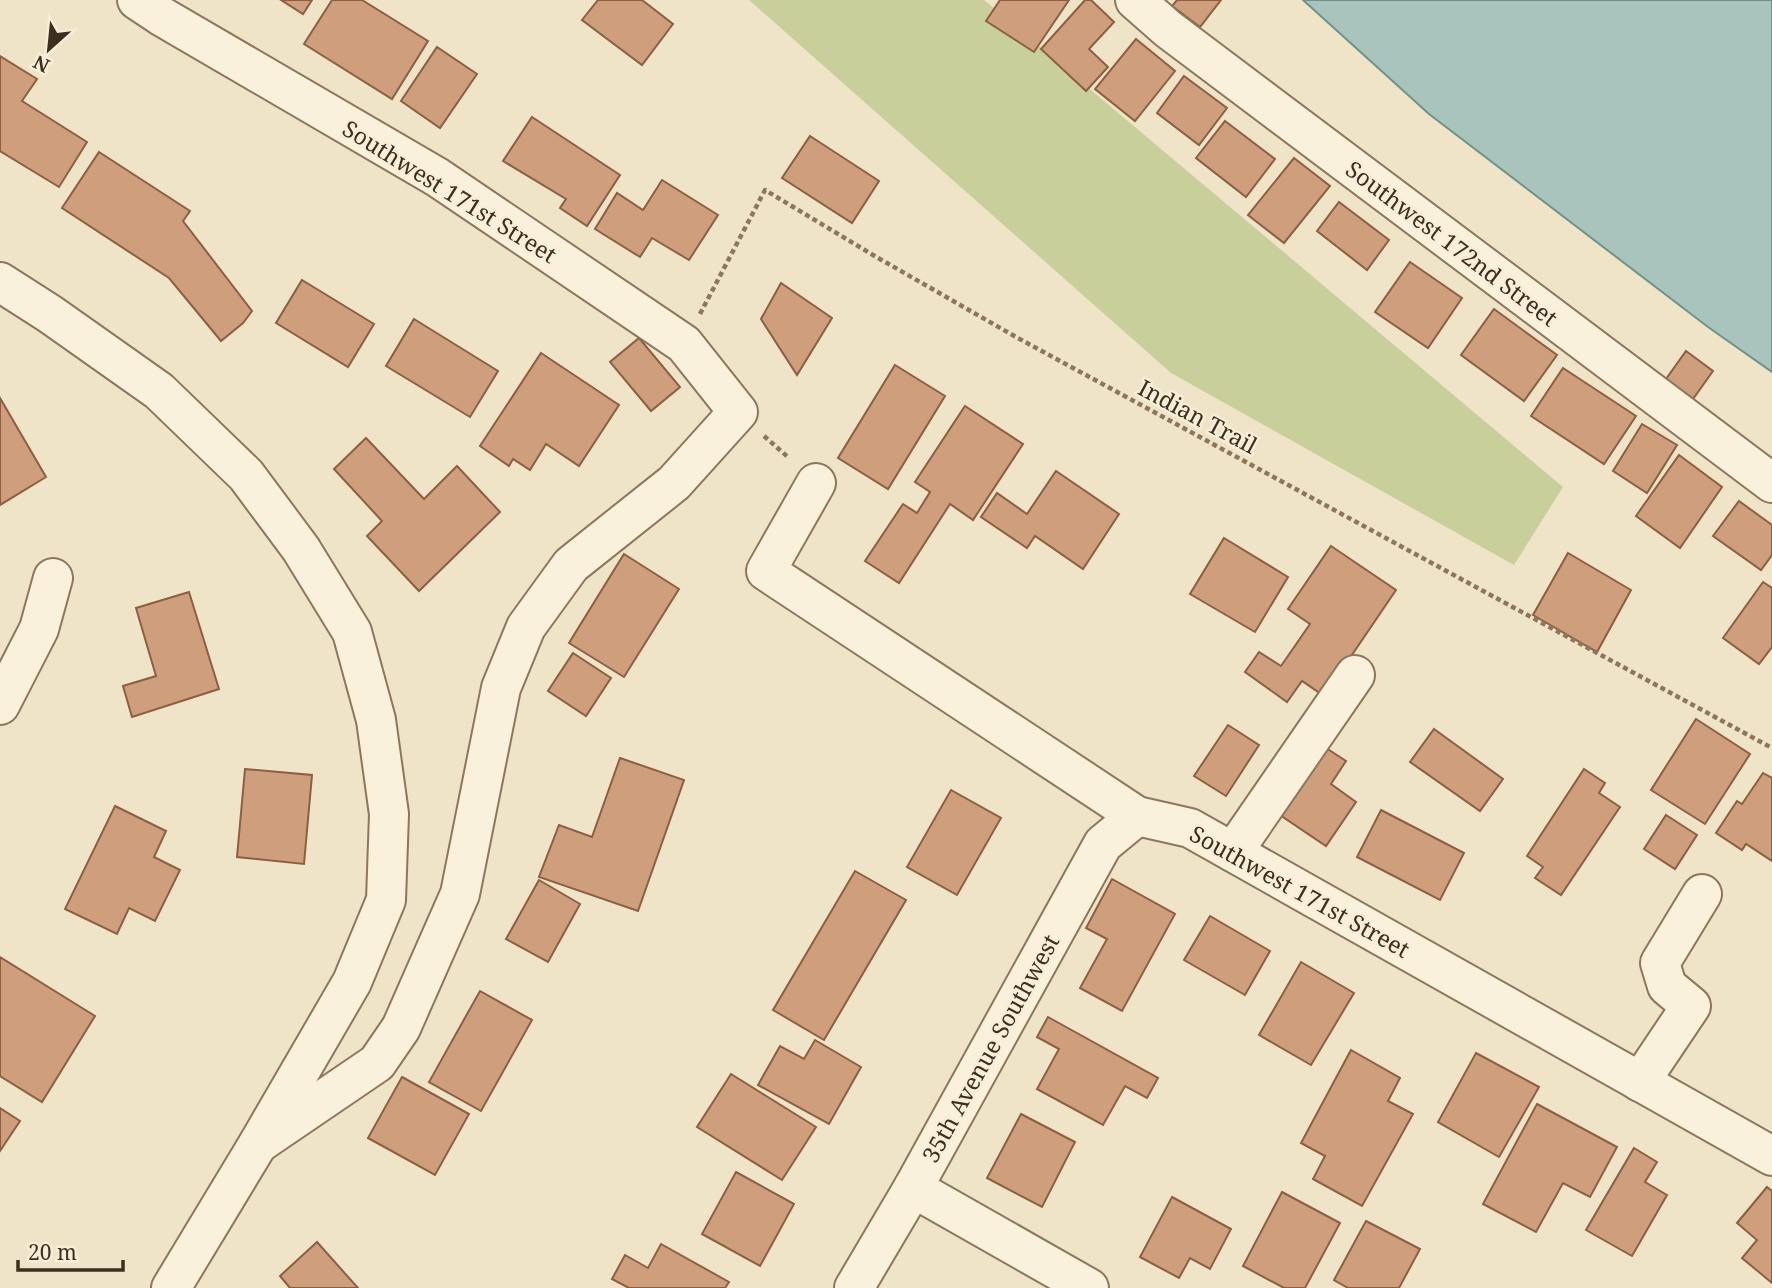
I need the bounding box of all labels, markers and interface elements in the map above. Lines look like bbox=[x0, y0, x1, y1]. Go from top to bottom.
north arrow bbox=[14, 14, 84, 84]
text: N bbox=[29, 49, 54, 79]
street label: Southwest 171st Street bbox=[337, 112, 563, 270]
street label: Southwest 172nd Street bbox=[1340, 153, 1564, 333]
street label: Indian Trail bbox=[1133, 371, 1263, 461]
street label: Southwest 171st Street bbox=[1184, 817, 1416, 965]
street label: 35th Avenue Southwest bbox=[914, 928, 1066, 1168]
scale bar bbox=[18, 1228, 122, 1272]
text: 20 m bbox=[28, 1238, 77, 1266]

